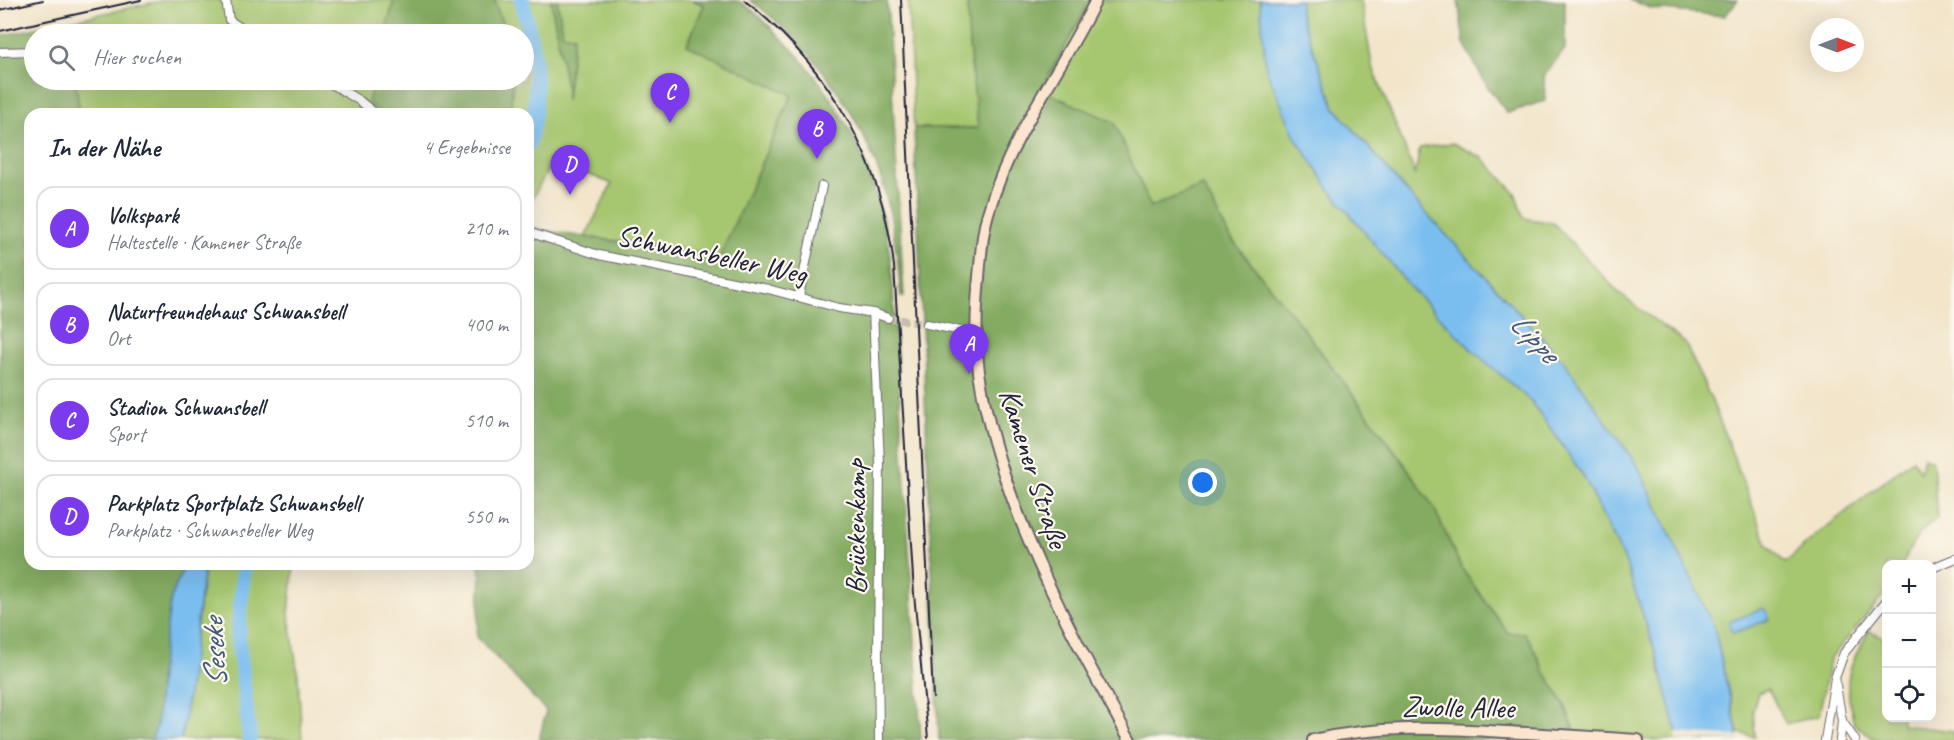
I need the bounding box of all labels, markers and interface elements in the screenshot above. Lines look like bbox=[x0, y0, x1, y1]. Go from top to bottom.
north arrow bbox=[1810, 18, 1864, 72]
search box bbox=[24, 24, 534, 90]
icon: search bbox=[45, 41, 78, 74]
text: Hier suchen bbox=[93, 43, 181, 71]
pin: C bbox=[650, 74, 690, 123]
pin: B bbox=[798, 110, 836, 159]
text: In der Nähe bbox=[48, 131, 160, 164]
text: 4 Ergebnisse bbox=[423, 135, 510, 160]
pin: D bbox=[550, 146, 590, 195]
text: Volkspark bbox=[107, 202, 178, 230]
street label: Schwansbeller Weg bbox=[613, 215, 812, 293]
text: A bbox=[64, 216, 75, 241]
text: 210 m bbox=[465, 216, 508, 241]
text: Haltestelle · Kamener Straße bbox=[107, 230, 300, 255]
text: Naturfreundehaus Schwansbell bbox=[107, 298, 345, 326]
water label: Lippe bbox=[1501, 303, 1572, 374]
text: B bbox=[64, 312, 75, 337]
text: 400 m bbox=[465, 312, 508, 337]
pin: A bbox=[950, 324, 988, 374]
text: Ort bbox=[107, 326, 131, 351]
street label: Kamener Straße bbox=[990, 383, 1078, 555]
text: Stadion Schwansbell bbox=[107, 394, 265, 422]
text: C bbox=[65, 408, 74, 433]
text: 510 m bbox=[465, 408, 508, 433]
text: Sport bbox=[107, 422, 145, 447]
street label: Brückenkamp bbox=[836, 458, 874, 595]
your location bbox=[1188, 468, 1217, 497]
text: Parkplatz Sportplatz Schwansbell bbox=[107, 490, 360, 518]
text: D bbox=[64, 504, 75, 529]
text: 550 m bbox=[465, 504, 508, 529]
text: Parkplatz · Schwansbeller Weg bbox=[107, 518, 313, 543]
map controls bbox=[1882, 560, 1936, 722]
button: + bbox=[1882, 560, 1936, 614]
water label: Seseke bbox=[191, 613, 236, 688]
button: − bbox=[1882, 614, 1936, 668]
button: locate bbox=[1882, 668, 1936, 722]
street label: Zwolle Allee bbox=[1401, 687, 1517, 727]

